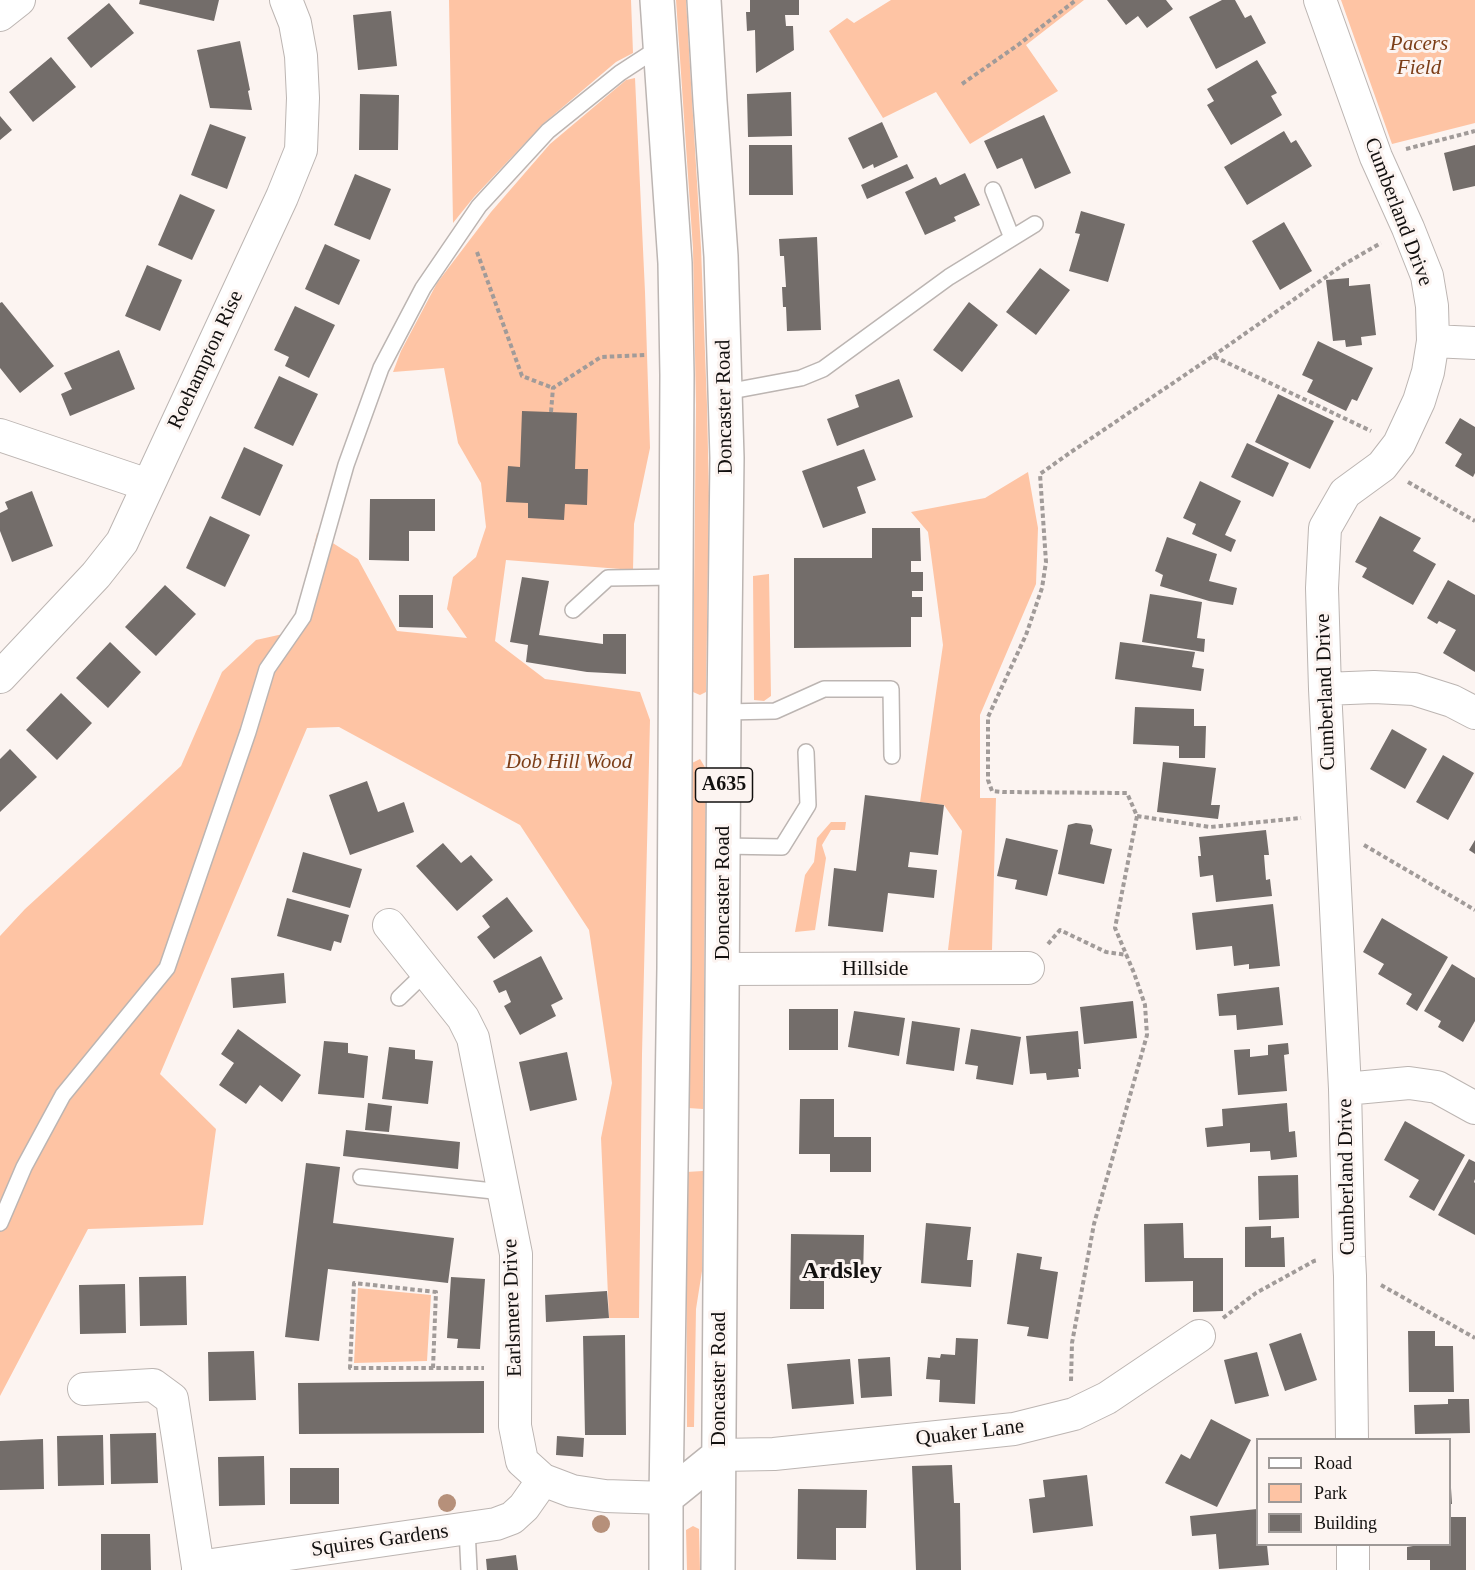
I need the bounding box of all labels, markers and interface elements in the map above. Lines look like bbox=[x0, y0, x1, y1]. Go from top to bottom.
park label: Pacers Field bbox=[1390, 31, 1448, 81]
street label: Cumberland Drive bbox=[1358, 134, 1438, 290]
street label: Roehampton Rise bbox=[163, 287, 249, 433]
street label: Doncaster Road bbox=[711, 339, 739, 475]
street label: Cumberland Drive bbox=[1311, 613, 1341, 771]
park label: Dob Hill Wood bbox=[506, 749, 632, 775]
road number: A635 bbox=[696, 768, 752, 802]
street label: Doncaster Road bbox=[710, 826, 736, 960]
street label: Hillside bbox=[842, 956, 908, 982]
street label: Cumberland Drive bbox=[1333, 1098, 1361, 1256]
street label: Earlsmere Drive bbox=[498, 1239, 528, 1377]
district label: Ardsley bbox=[802, 1258, 882, 1286]
street label: Doncaster Road bbox=[706, 1312, 732, 1446]
street label: Quaker Lane bbox=[914, 1414, 1026, 1452]
legend bbox=[1256, 1438, 1451, 1546]
text: Road bbox=[1314, 1453, 1352, 1473]
text: Park bbox=[1314, 1483, 1347, 1503]
text: Building bbox=[1314, 1513, 1377, 1533]
street label: Squires Gardens bbox=[310, 1519, 450, 1563]

